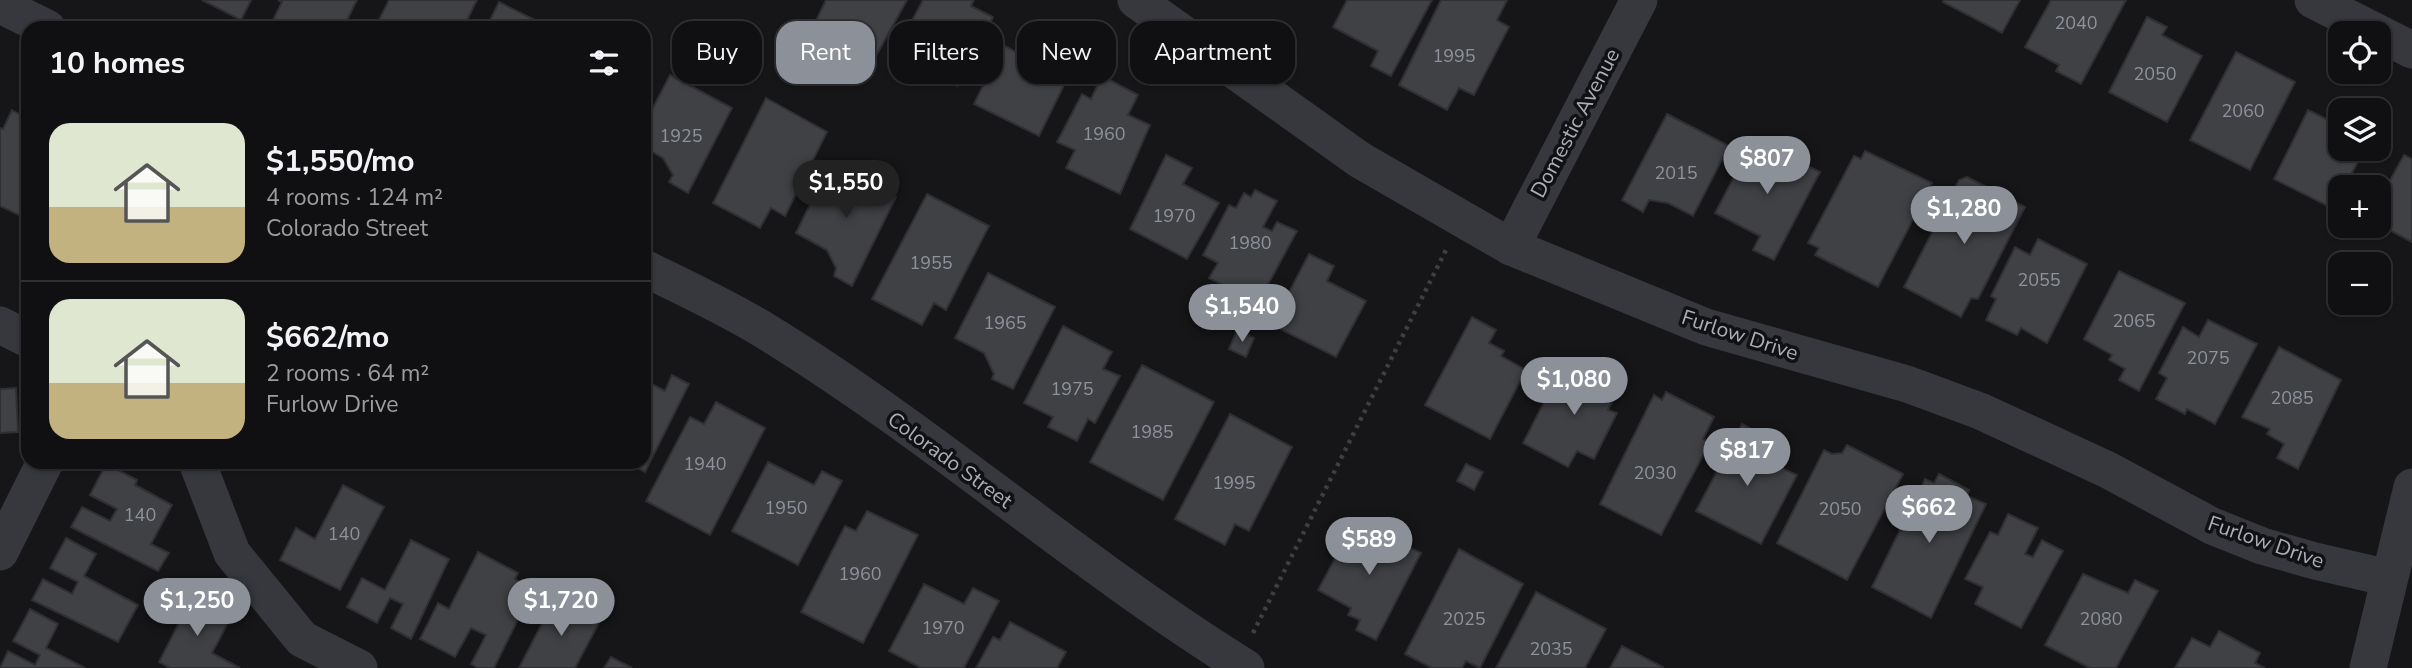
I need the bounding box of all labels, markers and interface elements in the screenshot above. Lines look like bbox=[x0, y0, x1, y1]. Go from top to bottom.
house number: 2040 bbox=[2054, 11, 2098, 35]
chip: Buy bbox=[672, 21, 762, 84]
chip: Rent bbox=[776, 21, 875, 84]
chip: Filters bbox=[889, 21, 1003, 84]
chip: New bbox=[1017, 21, 1116, 84]
chip: Apartment bbox=[1130, 21, 1295, 84]
map controls bbox=[2328, 21, 2391, 315]
button: locate bbox=[2328, 21, 2391, 84]
text: 10 homes bbox=[49, 43, 185, 84]
street label: Domestic Avenue bbox=[1524, 43, 1626, 203]
icon: filters bbox=[585, 44, 623, 82]
house number: 1995 bbox=[1432, 44, 1476, 68]
house number: 2050 bbox=[2133, 62, 2177, 86]
button: layers bbox=[2328, 98, 2391, 161]
house number: 2060 bbox=[2221, 99, 2265, 123]
house number: 1960 bbox=[1082, 122, 1126, 146]
house number: 1925 bbox=[659, 124, 703, 148]
pin: $807 bbox=[1726, 136, 1808, 196]
text: $1,550/mo bbox=[266, 141, 415, 182]
text: $807 bbox=[1739, 143, 1795, 174]
icon: home bbox=[105, 151, 189, 235]
pin: $1,550 bbox=[789, 160, 903, 220]
house number: 2015 bbox=[1654, 161, 1698, 185]
text: $1,550 bbox=[809, 167, 883, 198]
button: + bbox=[2328, 175, 2391, 238]
text: 4 rooms · 124 m² bbox=[266, 182, 443, 213]
pin: $1,280 bbox=[1907, 187, 2021, 246]
text: $1,280 bbox=[1927, 193, 2001, 224]
house number: 1970 bbox=[1152, 204, 1196, 228]
text: Colorado Street bbox=[266, 213, 428, 244]
house number: 1980 bbox=[1228, 231, 1272, 255]
house number: 1955 bbox=[909, 251, 953, 275]
button: − bbox=[2328, 252, 2391, 315]
house number: 2055 bbox=[2017, 268, 2061, 292]
pin: $1,540 bbox=[1185, 284, 1299, 344]
text: $1,540 bbox=[1205, 291, 1279, 322]
street label: Furlow Drive bbox=[1678, 303, 1802, 367]
house number: 2065 bbox=[2112, 309, 2156, 333]
house number: 1965 bbox=[983, 311, 1027, 335]
text: $662/mo bbox=[266, 317, 389, 358]
icon: home bbox=[105, 327, 189, 411]
house number: 2075 bbox=[2186, 346, 2230, 370]
text: 2 rooms · 64 m² bbox=[266, 358, 429, 389]
pin: $1,080 bbox=[1517, 358, 1631, 417]
text: $1,080 bbox=[1537, 364, 1611, 395]
house number: 1975 bbox=[1050, 377, 1094, 401]
house number: 2085 bbox=[2270, 386, 2314, 410]
text: Furlow Drive bbox=[266, 389, 399, 420]
street label: Colorado Street bbox=[882, 405, 1019, 515]
house number: 1985 bbox=[1130, 420, 1174, 444]
pin: $817 bbox=[1706, 428, 1788, 488]
text: $817 bbox=[1719, 435, 1775, 466]
house number: 1940 bbox=[683, 452, 727, 476]
house number: 2030 bbox=[1633, 461, 1677, 485]
house number: 1995 bbox=[1212, 471, 1256, 495]
pin: $662 bbox=[1888, 486, 1970, 545]
text: $662 bbox=[1901, 492, 1957, 523]
house number: 1950 bbox=[764, 496, 808, 520]
house number: 2050 bbox=[1818, 497, 1862, 521]
house number: 140 bbox=[124, 503, 156, 527]
street label: Furlow Drive bbox=[2204, 509, 2328, 575]
pin: $589 bbox=[1328, 518, 1410, 577]
house number: 140 bbox=[328, 522, 360, 546]
text: $589 bbox=[1341, 524, 1397, 555]
house number: 1960 bbox=[838, 562, 882, 586]
pin: $1,250 bbox=[140, 578, 254, 638]
pin: $1,720 bbox=[504, 578, 618, 638]
text: $1,250 bbox=[160, 585, 234, 616]
text: $1,720 bbox=[524, 585, 598, 616]
house number: 2025 bbox=[1442, 607, 1486, 631]
house number: 2080 bbox=[2079, 607, 2123, 631]
house number: 1970 bbox=[921, 616, 965, 640]
house number: 2035 bbox=[1529, 637, 1573, 661]

